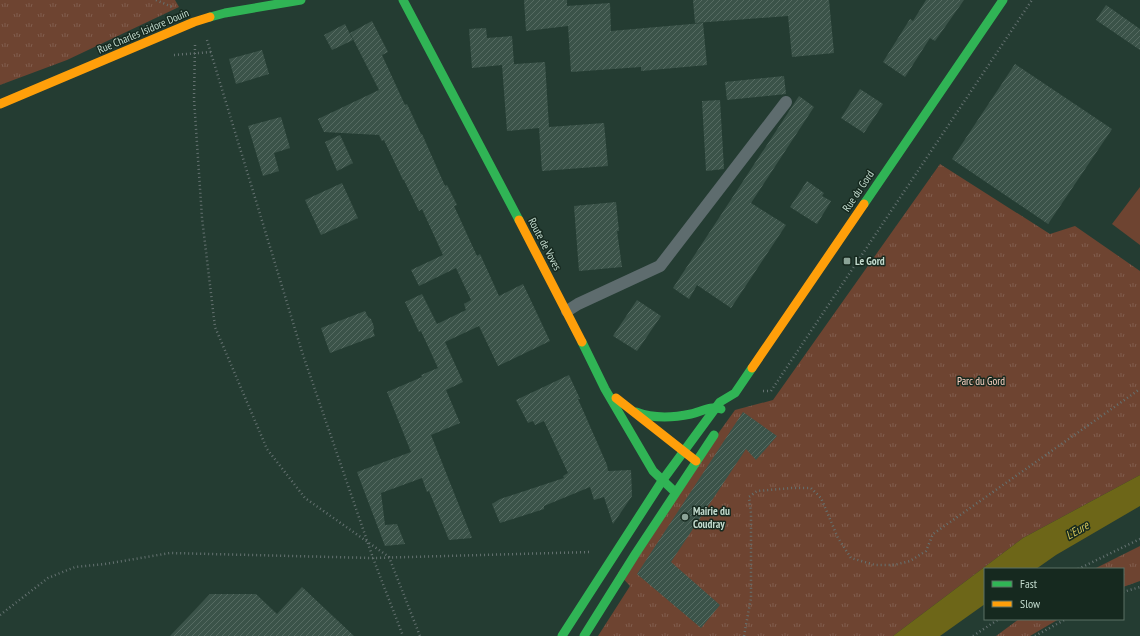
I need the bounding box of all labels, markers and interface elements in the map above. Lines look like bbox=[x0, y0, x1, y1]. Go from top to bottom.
street label: Rue Charles Isidore Douin bbox=[95, 5, 191, 57]
street label: Rue du Gord bbox=[839, 168, 877, 214]
street label: Route de Voves bbox=[525, 215, 565, 273]
place label: Le Gord bbox=[855, 254, 885, 268]
marker: Le Gord bbox=[842, 256, 852, 266]
park label: Parc du Gord bbox=[957, 374, 1005, 388]
place label: Mairie du Coudray bbox=[693, 504, 730, 531]
marker: Mairie du Coudray bbox=[680, 512, 690, 522]
water label: L'Eure bbox=[1063, 517, 1092, 543]
legend bbox=[984, 568, 1124, 620]
text: Fast bbox=[1020, 576, 1038, 591]
text: Slow bbox=[1020, 596, 1041, 611]

